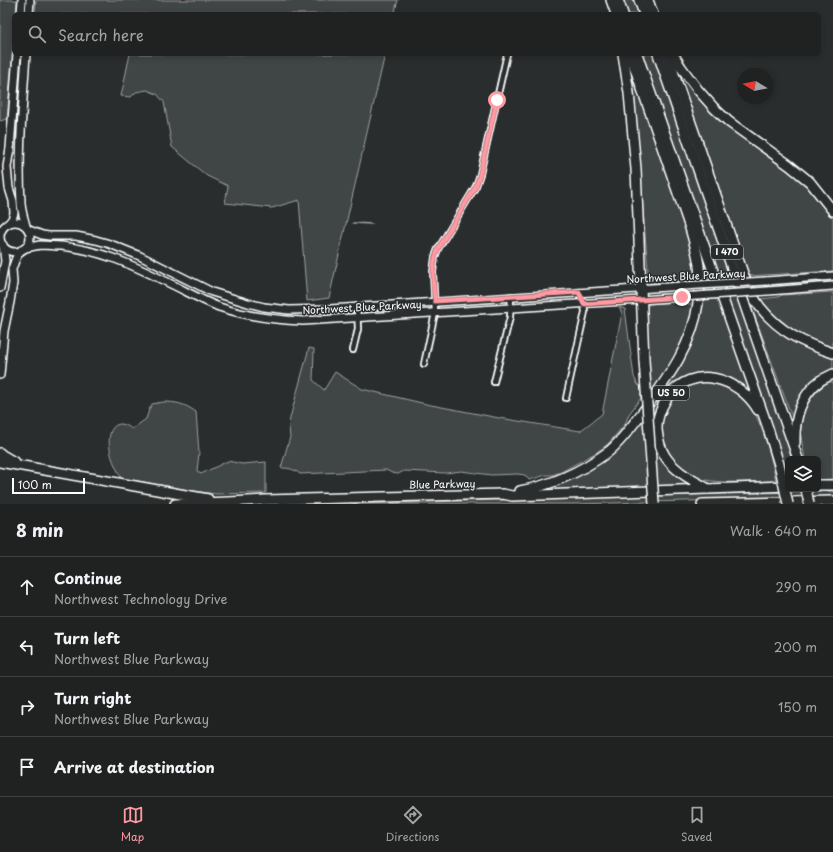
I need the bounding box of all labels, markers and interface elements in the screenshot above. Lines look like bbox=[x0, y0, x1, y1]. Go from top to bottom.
search box bbox=[12, 12, 821, 56]
icon: search bbox=[26, 23, 48, 45]
text: Search here bbox=[58, 23, 144, 46]
north arrow bbox=[737, 68, 773, 104]
route start bbox=[488, 91, 506, 109]
road number: I 470 bbox=[711, 245, 743, 259]
street label: Northwest Blue Parkway bbox=[626, 265, 746, 287]
route end bbox=[673, 288, 691, 306]
street label: Northwest Blue Parkway bbox=[302, 296, 422, 318]
road number: US 50 bbox=[653, 386, 689, 400]
map controls bbox=[785, 456, 821, 492]
button: layers bbox=[785, 456, 821, 492]
street label: Blue Parkway bbox=[409, 475, 475, 493]
scale bar bbox=[12, 476, 85, 495]
text: 100 m bbox=[18, 476, 52, 493]
text: 8 min bbox=[16, 517, 64, 543]
text: Walk · 640 m bbox=[730, 521, 817, 540]
text: Continue bbox=[54, 566, 122, 589]
icon: ahead bbox=[16, 576, 38, 598]
text: 290 m bbox=[776, 577, 817, 596]
text: Northwest Technology Drive bbox=[54, 589, 228, 608]
text: Turn left bbox=[54, 626, 120, 649]
icon: left bbox=[16, 636, 38, 658]
text: 200 m bbox=[774, 637, 817, 656]
text: Northwest Blue Parkway bbox=[54, 649, 209, 668]
text: Turn right bbox=[54, 686, 131, 709]
icon: right bbox=[16, 696, 38, 718]
text: 150 m bbox=[778, 697, 817, 716]
text: Northwest Blue Parkway bbox=[54, 709, 209, 728]
text: Arrive at destination bbox=[54, 755, 215, 778]
icon: arrive bbox=[16, 756, 38, 778]
tab: Map bbox=[121, 804, 144, 845]
tab: Directions bbox=[386, 804, 439, 845]
tab: Saved bbox=[681, 804, 712, 845]

